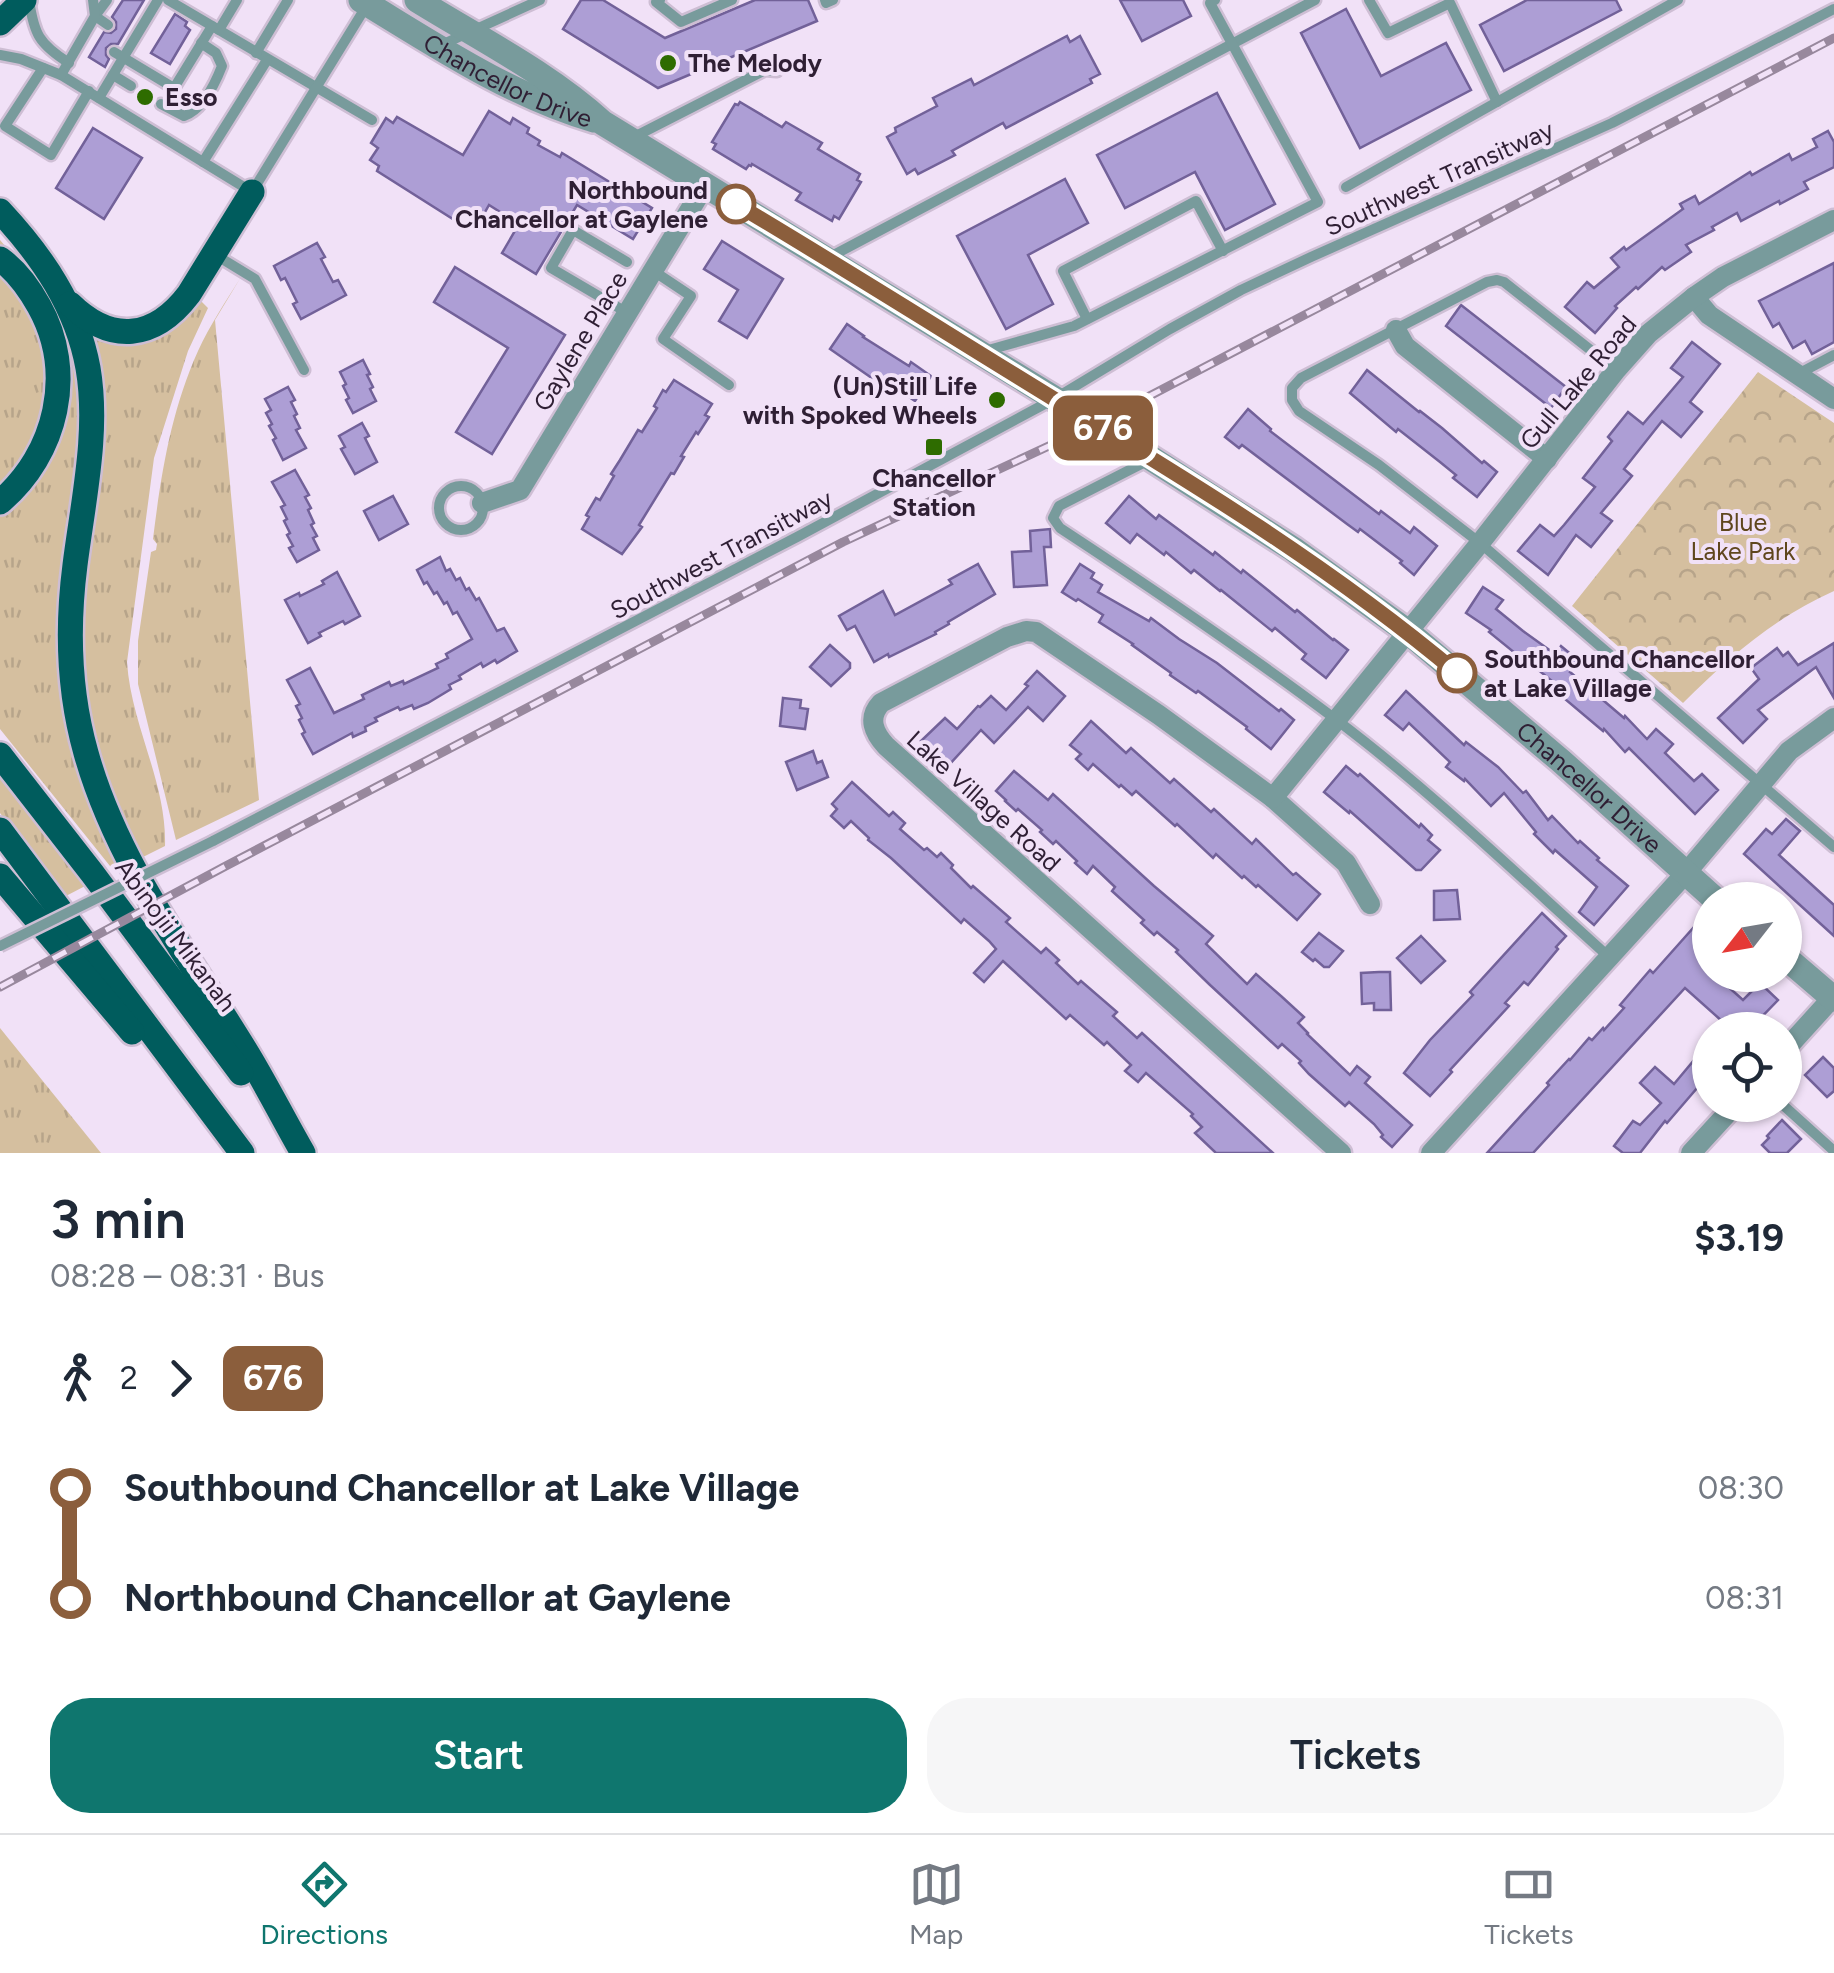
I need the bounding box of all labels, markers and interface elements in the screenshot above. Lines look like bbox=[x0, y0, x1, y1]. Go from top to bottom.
street label: Chancellor Drive bbox=[418, 27, 596, 134]
place label: The Melody bbox=[688, 48, 822, 78]
marker: The Melody bbox=[657, 52, 679, 74]
place label: Esso bbox=[165, 82, 218, 112]
marker: Esso bbox=[134, 86, 156, 108]
street label: Southwest Transitway bbox=[1320, 114, 1558, 242]
place label: Northbound Chancellor at Gaylene bbox=[455, 175, 708, 234]
marker: Northbound Chancellor at Gaylene bbox=[717, 185, 755, 223]
street label: Gaylene Place bbox=[527, 266, 633, 416]
street label: Gull Lake Road bbox=[1513, 309, 1643, 455]
place label: (Un)Still Life with Spoked Wheels bbox=[743, 371, 977, 430]
marker: (Un)Still Life with Spoked Wheels bbox=[986, 389, 1008, 411]
line badge: 676 bbox=[1046, 396, 1160, 460]
text: 676 bbox=[1073, 407, 1133, 449]
marker: Chancellor Station bbox=[923, 436, 945, 458]
place label: Chancellor Station bbox=[872, 463, 996, 522]
street label: Southwest Transitway bbox=[605, 483, 837, 625]
park label: Blue Lake Park bbox=[1691, 507, 1796, 566]
place label: Southbound Chancellor at Lake Village bbox=[1484, 644, 1755, 703]
marker: Southbound Chancellor at Lake Village bbox=[1438, 654, 1476, 692]
street label: Chancellor Drive bbox=[1511, 715, 1668, 859]
street label: Lake Village Road bbox=[901, 724, 1067, 878]
street label: Abinojii Mikanah bbox=[109, 853, 243, 1017]
north arrow bbox=[1692, 882, 1802, 992]
map controls bbox=[1692, 882, 1802, 1122]
button: locate bbox=[1692, 1012, 1802, 1122]
text: 3 min bbox=[50, 1186, 186, 1252]
text: $3.19 bbox=[1694, 1215, 1784, 1261]
text: 08:28 – 08:31 · Bus bbox=[50, 1257, 324, 1295]
icon: walk bbox=[50, 1351, 105, 1406]
icon: forward bbox=[153, 1351, 208, 1406]
text: 676 bbox=[243, 1357, 303, 1399]
text: 2 bbox=[120, 1359, 138, 1397]
text: Southbound Chancellor at Lake Village bbox=[124, 1465, 799, 1511]
text: 08:30 bbox=[1698, 1469, 1784, 1507]
text: Northbound Chancellor at Gaylene bbox=[124, 1575, 731, 1621]
text: 08:31 bbox=[1705, 1579, 1784, 1617]
button: Start bbox=[50, 1698, 907, 1813]
button: Tickets bbox=[927, 1698, 1784, 1813]
tab: Directions bbox=[260, 1857, 388, 1951]
tab: Map bbox=[909, 1857, 964, 1951]
tab: Tickets bbox=[1484, 1857, 1574, 1951]

